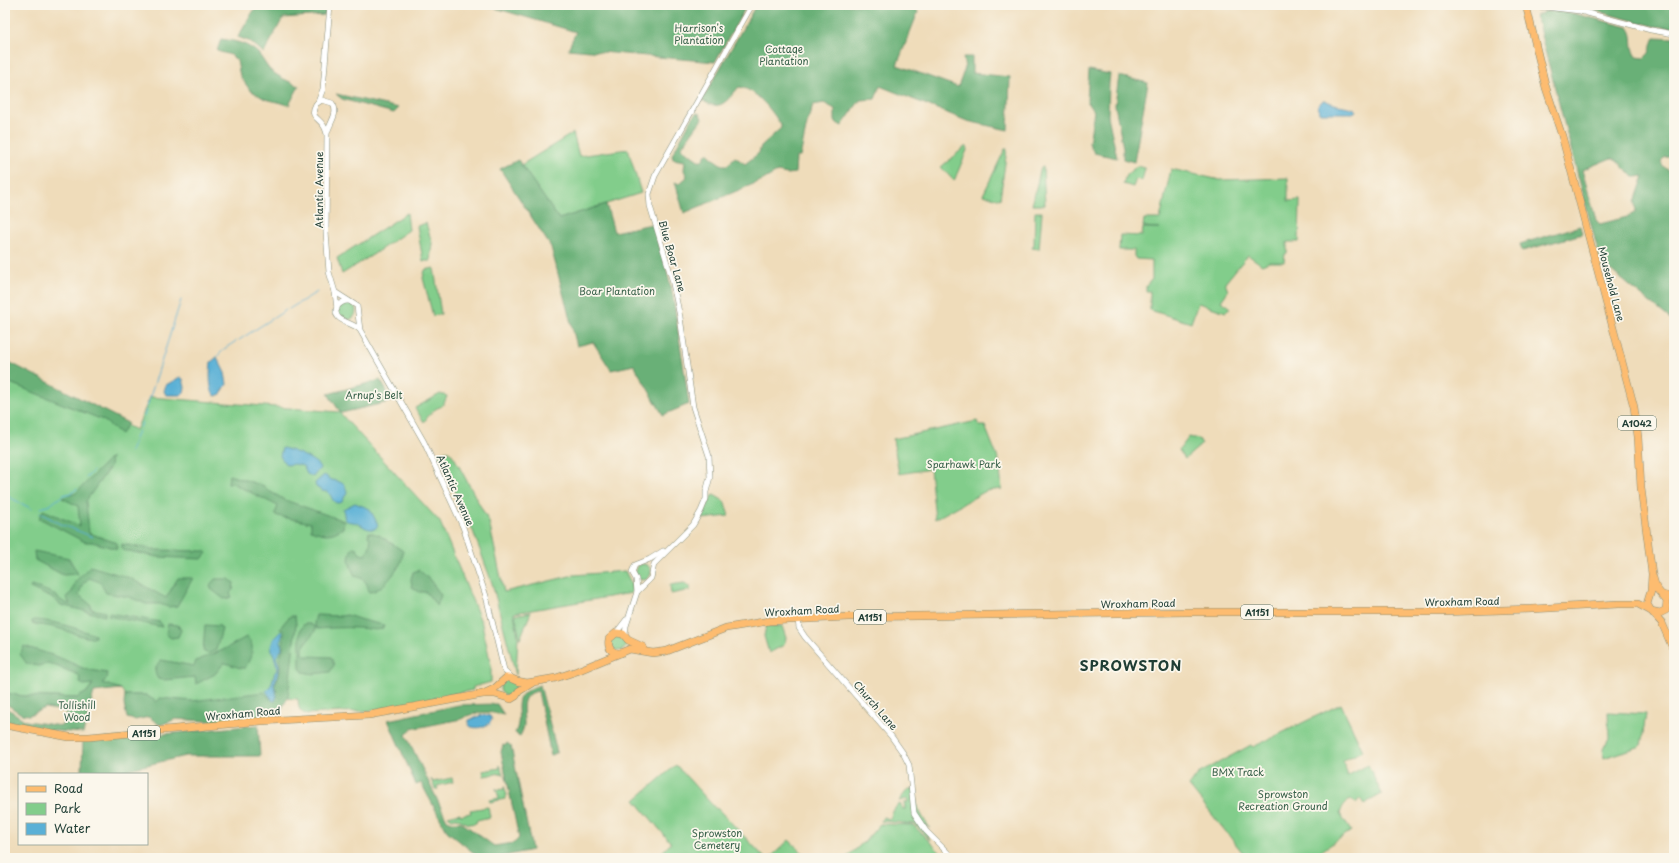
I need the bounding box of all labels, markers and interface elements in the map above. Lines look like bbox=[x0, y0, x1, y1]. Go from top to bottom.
park label: Harrison's Plantation bbox=[674, 20, 724, 47]
park label: Cottage Plantation bbox=[759, 41, 809, 68]
street label: Atlantic Avenue bbox=[311, 151, 326, 228]
street label: Blue Boar Lane bbox=[656, 218, 691, 294]
street label: Mousehold Lane bbox=[1595, 245, 1629, 323]
park label: Boar Plantation bbox=[579, 283, 655, 298]
park label: Arnup's Belt bbox=[345, 387, 403, 402]
road number: A1042 bbox=[1618, 416, 1656, 430]
street label: Atlantic Avenue bbox=[434, 452, 479, 529]
park label: Sparhawk Park bbox=[927, 456, 1001, 471]
street label: Wroxham Road bbox=[1424, 593, 1500, 609]
street label: Wroxham Road bbox=[1100, 595, 1176, 611]
street label: Wroxham Road bbox=[764, 601, 840, 619]
road number: A1151 bbox=[1241, 605, 1273, 619]
road number: A1151 bbox=[854, 610, 886, 624]
district label: SPROWSTON bbox=[1080, 655, 1182, 676]
street label: Church Lane bbox=[850, 677, 902, 733]
park label: Tollishill Wood bbox=[58, 697, 96, 724]
street label: Wroxham Road bbox=[205, 702, 281, 724]
road number: A1151 bbox=[128, 726, 160, 740]
park label: BMX Track bbox=[1212, 764, 1264, 779]
legend bbox=[18, 773, 148, 845]
text: Road bbox=[54, 779, 83, 797]
park label: Sprowston Recreation Ground bbox=[1238, 786, 1328, 813]
text: Park bbox=[54, 799, 81, 817]
text: Water bbox=[54, 819, 91, 837]
park label: Sprowston Cemetery bbox=[692, 825, 742, 852]

